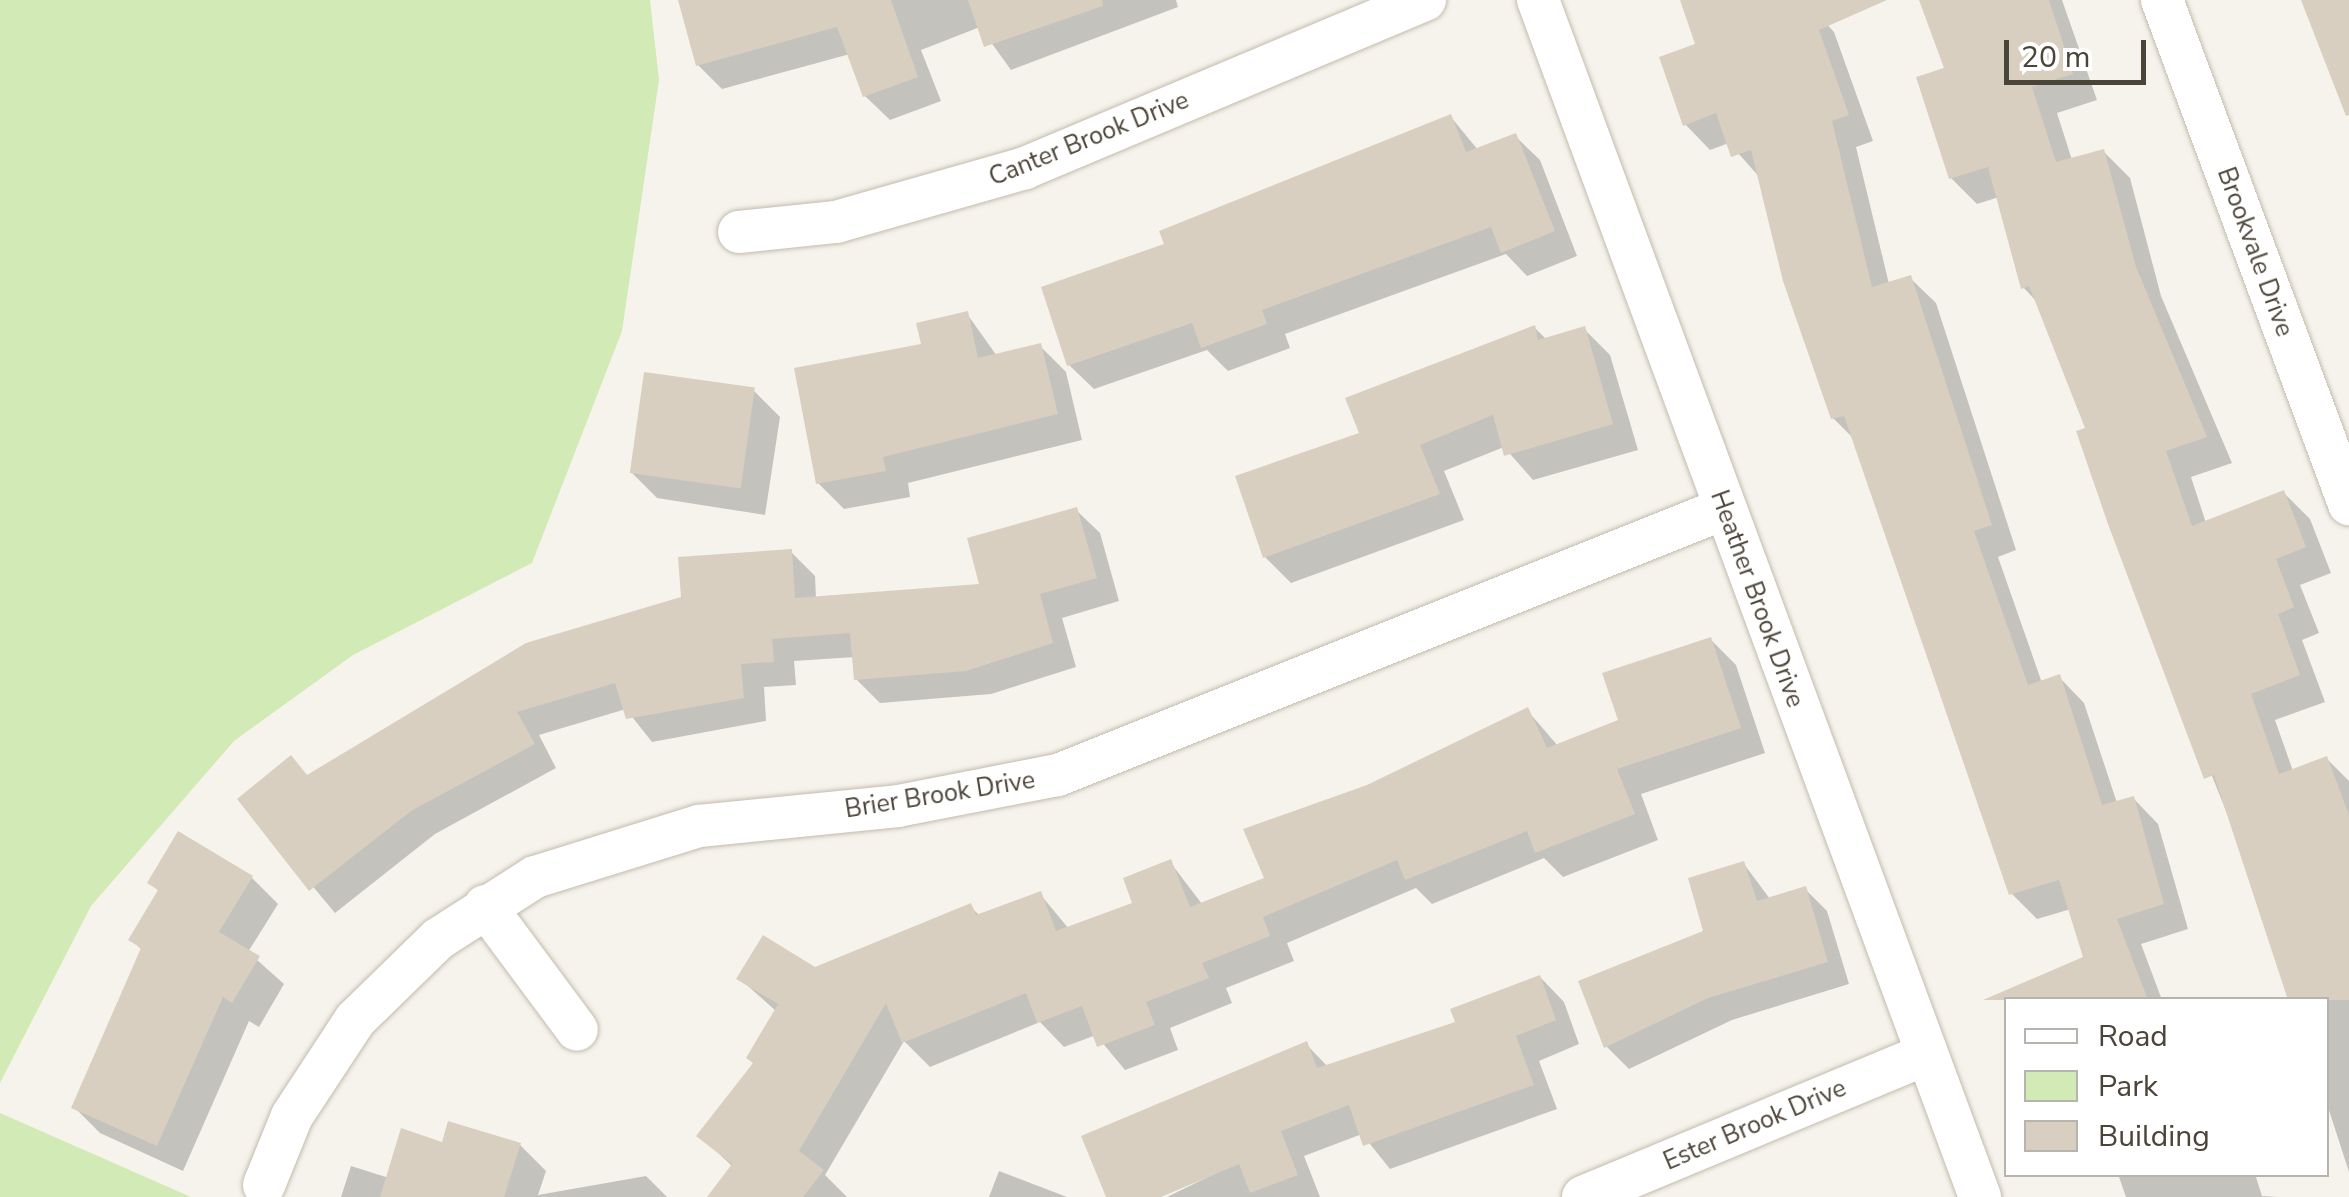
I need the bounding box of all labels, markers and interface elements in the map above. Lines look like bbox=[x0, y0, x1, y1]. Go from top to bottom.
scale bar bbox=[2009, 20, 2152, 82]
text: 20 m bbox=[2021, 37, 2090, 78]
street label: Canter Brook Drive bbox=[985, 85, 1193, 193]
street label: Brookvale Drive bbox=[2211, 163, 2299, 341]
street label: Heather Brook Drive bbox=[1704, 486, 1810, 712]
street label: Brier Brook Drive bbox=[843, 765, 1037, 825]
legend bbox=[2004, 997, 2329, 1177]
text: Road bbox=[2098, 1016, 2168, 1057]
text: Park bbox=[2098, 1066, 2158, 1107]
street label: Ester Brook Drive bbox=[1659, 1073, 1851, 1177]
text: Building bbox=[2098, 1116, 2210, 1157]

